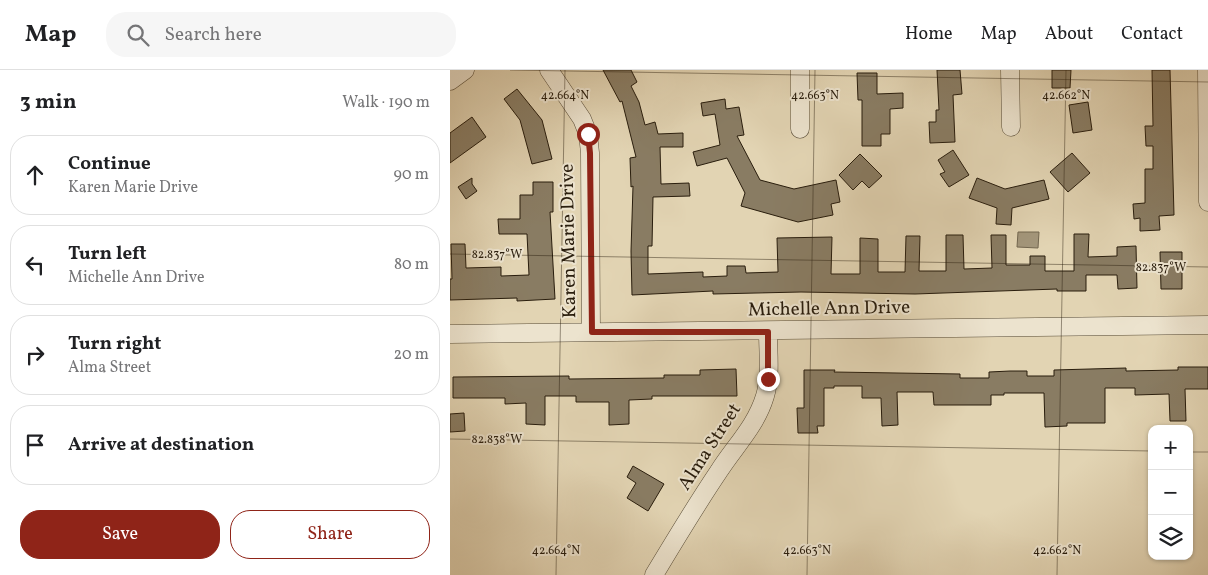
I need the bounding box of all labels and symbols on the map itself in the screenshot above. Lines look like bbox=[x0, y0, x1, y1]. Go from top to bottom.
text: 42.664°N bbox=[541, 88, 589, 104]
text: 42.663°N bbox=[791, 88, 839, 104]
text: 42.662°N bbox=[1042, 88, 1090, 104]
route start bbox=[577, 123, 600, 146]
street label: Karen Marie Drive bbox=[555, 164, 583, 318]
text: 82.837°W bbox=[472, 247, 522, 263]
text: 82.837°W bbox=[1136, 260, 1186, 276]
street label: Michelle Ann Drive bbox=[748, 295, 910, 323]
route end bbox=[757, 368, 780, 391]
street label: Alma Street bbox=[672, 398, 748, 496]
text: 82.838°W bbox=[472, 432, 522, 448]
text: 42.664°N bbox=[532, 543, 580, 559]
text: 42.663°N bbox=[783, 543, 831, 559]
text: 42.662°N bbox=[1033, 543, 1081, 559]

